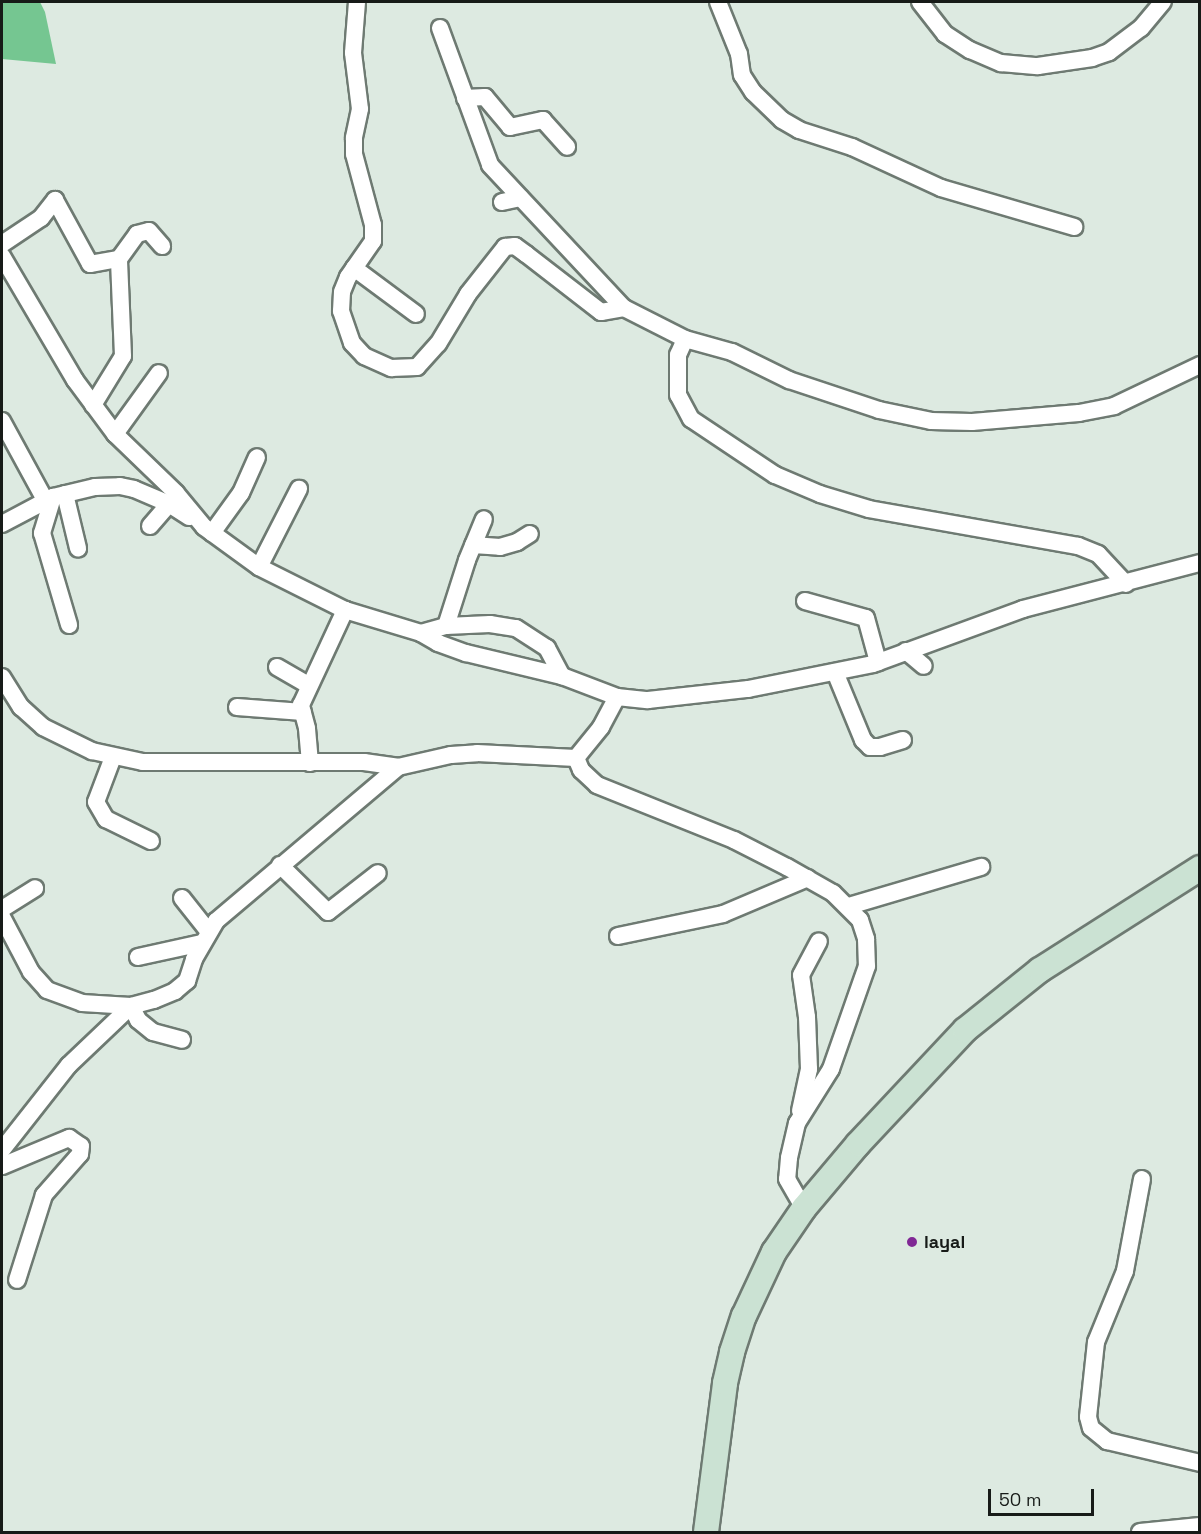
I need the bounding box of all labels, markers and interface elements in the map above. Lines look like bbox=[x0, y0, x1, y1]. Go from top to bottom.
place label: layal bbox=[924, 1231, 965, 1253]
marker: layal bbox=[905, 1235, 919, 1249]
scale bar bbox=[991, 1477, 1098, 1515]
text: 50 m bbox=[999, 1488, 1041, 1511]

